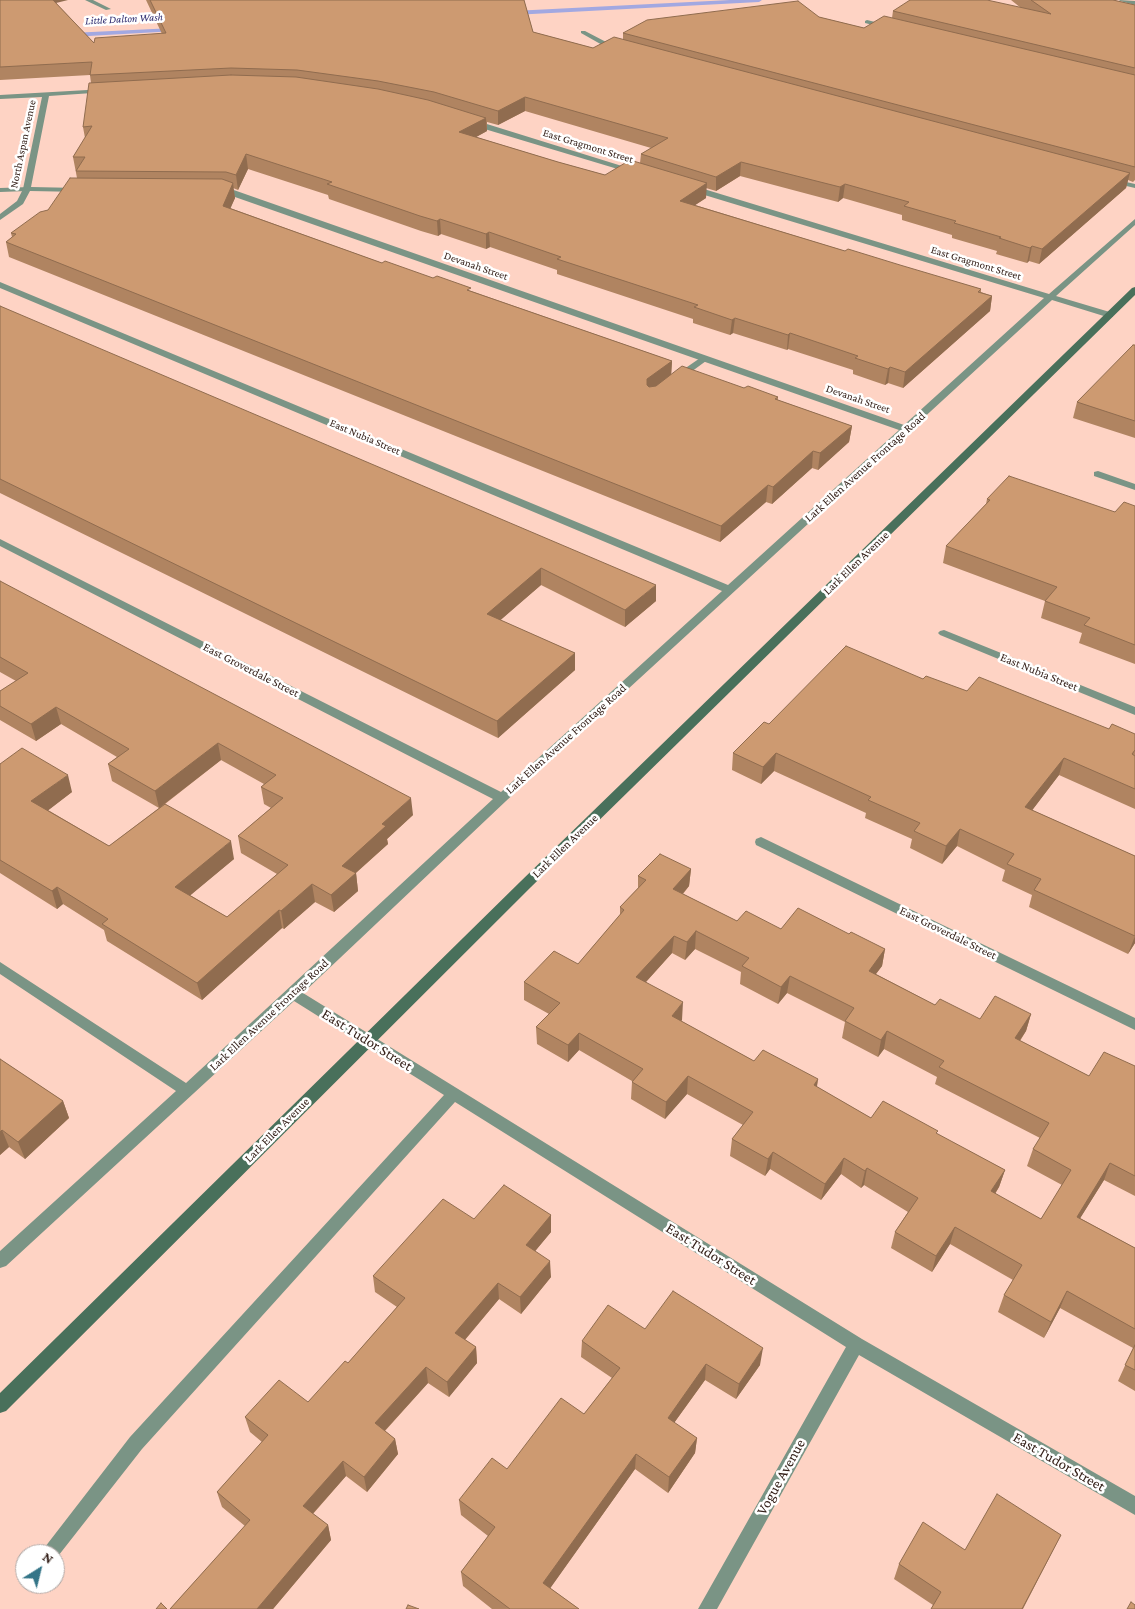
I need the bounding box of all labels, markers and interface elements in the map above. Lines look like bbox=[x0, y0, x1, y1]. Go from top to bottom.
water label: Little Dalton Wash bbox=[85, 10, 163, 28]
street label: North Aspan Avenue bbox=[7, 99, 39, 189]
street label: East Gragmont Street bbox=[541, 126, 635, 166]
street label: East Gragmont Street bbox=[929, 243, 1023, 283]
street label: Devanah Street bbox=[442, 249, 510, 283]
street label: Devanah Street bbox=[824, 382, 892, 416]
street label: Lark Ellen Avenue Frontage Road bbox=[802, 409, 928, 525]
street label: East Nubia Street bbox=[328, 416, 402, 458]
street label: Lark Ellen Avenue bbox=[820, 528, 892, 598]
street label: East Groverdale Street bbox=[201, 640, 301, 700]
street label: East Nubia Street bbox=[998, 650, 1080, 694]
street label: Lark Ellen Avenue Frontage Road bbox=[503, 681, 629, 797]
street label: Lark Ellen Avenue bbox=[529, 811, 601, 881]
street label: East Groverdale Street bbox=[897, 903, 999, 963]
street label: Lark Ellen Avenue Frontage Road bbox=[207, 956, 331, 1074]
street label: East Tudor Street bbox=[318, 1005, 416, 1075]
street label: Lark Ellen Avenue bbox=[242, 1095, 312, 1165]
street label: East Tudor Street bbox=[662, 1219, 760, 1289]
street label: East Tudor Street bbox=[1010, 1428, 1108, 1496]
street label: Vogue Avenue bbox=[753, 1436, 809, 1518]
north arrow bbox=[15, 1544, 65, 1594]
text: N bbox=[40, 1548, 57, 1567]

